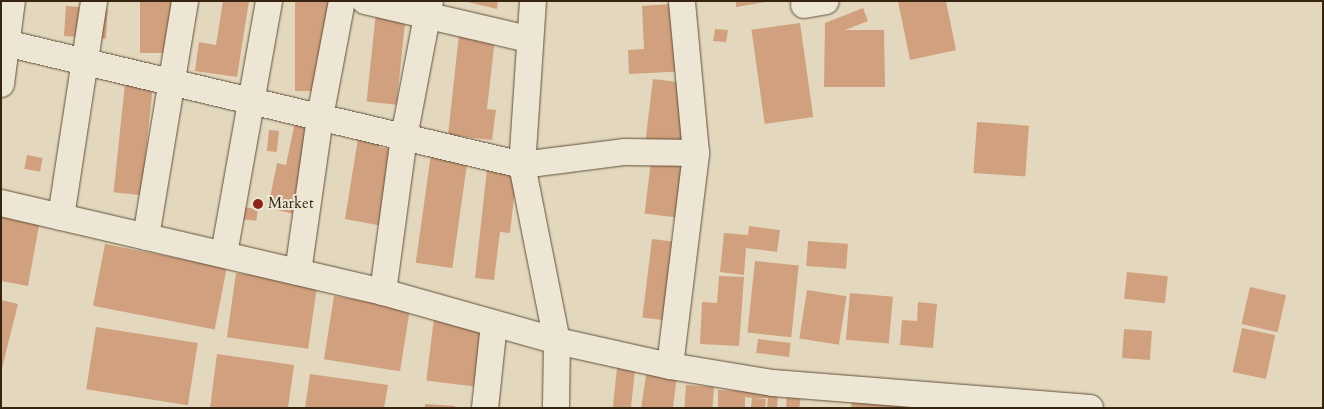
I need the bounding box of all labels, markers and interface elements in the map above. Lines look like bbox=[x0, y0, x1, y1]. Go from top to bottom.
place label: Market bbox=[268, 195, 314, 213]
marker: Market bbox=[252, 198, 264, 210]

